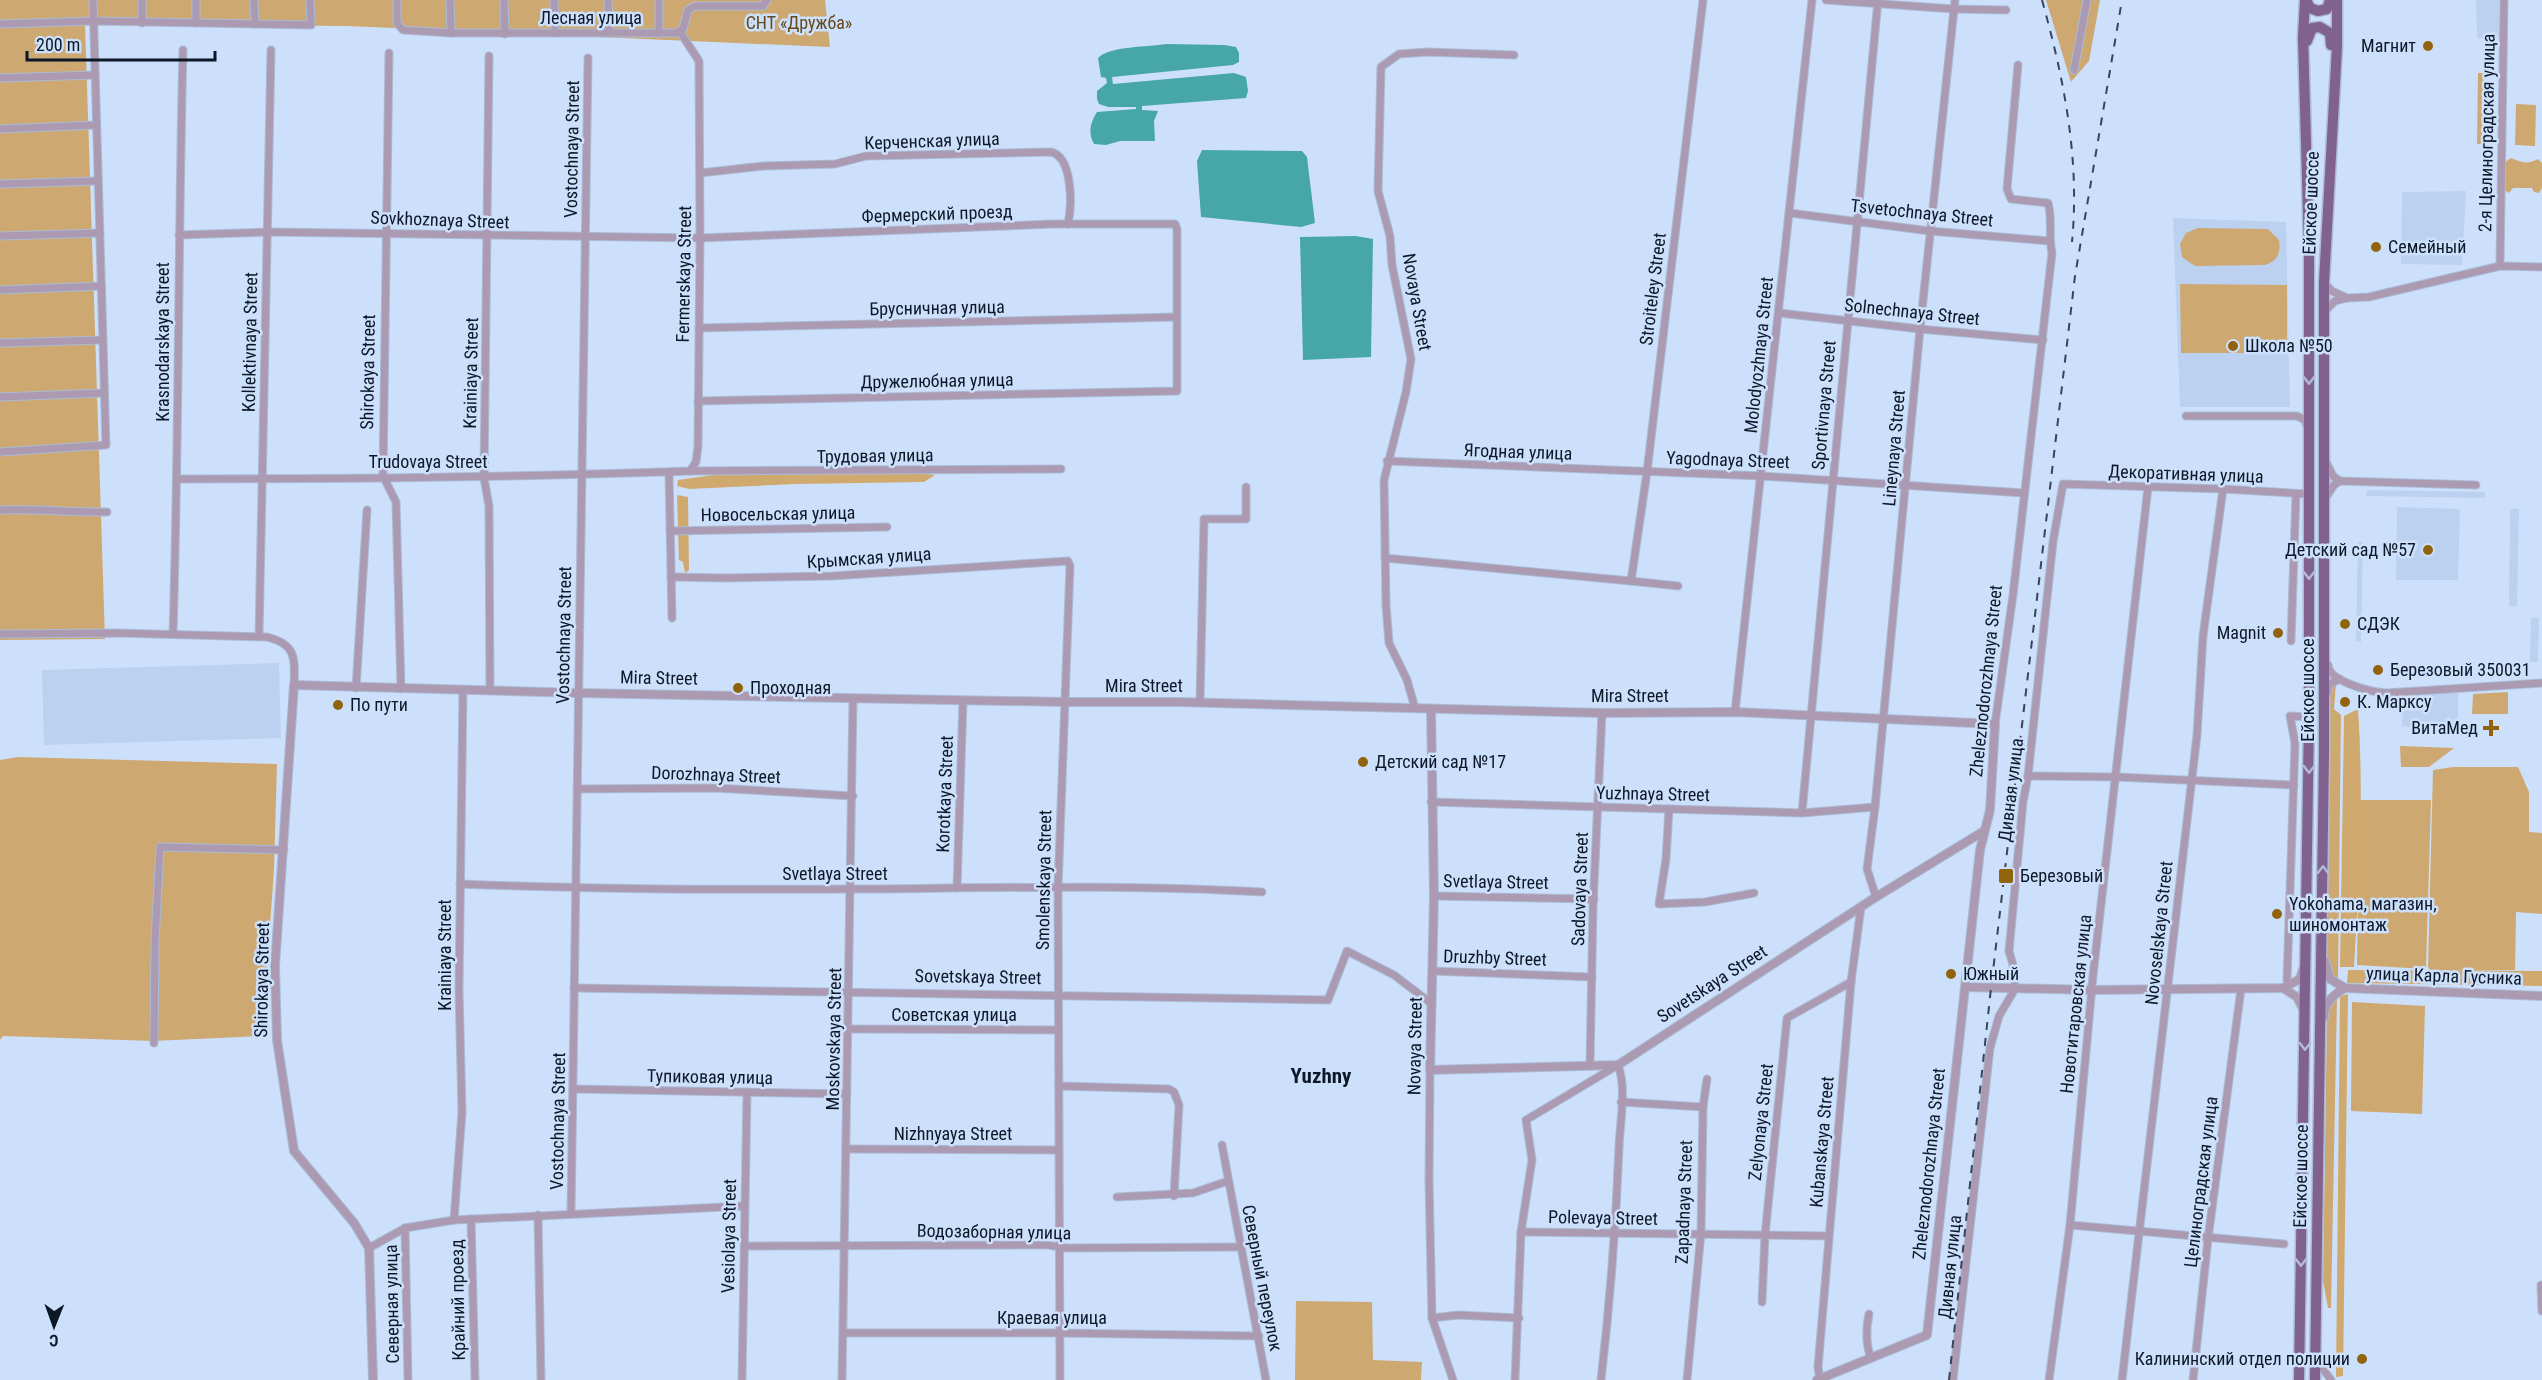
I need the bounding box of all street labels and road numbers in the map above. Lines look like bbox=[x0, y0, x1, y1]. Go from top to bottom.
street label: Лесная улица bbox=[540, 7, 642, 28]
street label: 2-я Целиноградская улица bbox=[2474, 34, 2499, 232]
street label: Vostochnaya Street bbox=[560, 80, 583, 218]
street label: Керченская улица bbox=[864, 128, 1000, 153]
street label: Ейское шоссе bbox=[2298, 151, 2323, 255]
street label: Tsvetochnaya Street bbox=[1850, 195, 1994, 230]
street label: Фермерский проезд bbox=[861, 200, 1013, 227]
street label: Fermerskaya Street bbox=[672, 205, 695, 343]
street label: Sovkhoznaya Street bbox=[370, 207, 510, 232]
street label: Stroiteley Street bbox=[1635, 231, 1670, 346]
street label: Novaya Street bbox=[1399, 252, 1436, 352]
street label: Krasnodarskaya Street bbox=[152, 262, 173, 422]
street label: Kollektivnaya Street bbox=[238, 272, 261, 412]
street label: Molodyozhnaya Street bbox=[1740, 276, 1777, 434]
street label: Solnechnaya Street bbox=[1843, 294, 1981, 329]
street label: Брусничная улица bbox=[869, 296, 1005, 319]
street label: Shirokaya Street bbox=[356, 314, 379, 430]
street label: Krainiaya Street bbox=[459, 317, 482, 429]
street label: Sportivnaya Street bbox=[1807, 339, 1840, 471]
street label: Дружелюбная улица bbox=[860, 369, 1014, 392]
street label: Lineynaya Street bbox=[1878, 389, 1909, 507]
street label: Ягодная улица bbox=[1463, 439, 1573, 464]
street label: Трудовая улица bbox=[816, 444, 934, 467]
street label: Yagodnaya Street bbox=[1666, 447, 1790, 472]
street label: Trudovaya Street bbox=[368, 451, 488, 472]
street label: Декоративная улица bbox=[2108, 460, 2264, 487]
street label: Новосельская улица bbox=[700, 502, 856, 525]
street label: Крымская улица bbox=[806, 543, 932, 572]
street label: Vostochnaya Street bbox=[552, 566, 575, 704]
street label: Zheleznodorozhnaya Street bbox=[1965, 584, 2006, 778]
street label: Ейское шоссе bbox=[2297, 638, 2318, 742]
street label: Mira Street bbox=[620, 666, 698, 689]
street label: Mira Street bbox=[1105, 675, 1183, 696]
street label: Mira Street bbox=[1591, 685, 1669, 706]
street label: Korotkaya Street bbox=[932, 735, 957, 853]
street label: Дивная улица bbox=[1994, 737, 2027, 843]
street label: Dorozhnaya Street bbox=[651, 762, 781, 787]
street label: Yuzhnaya Street bbox=[1596, 782, 1710, 805]
street label: Smolenskaya Street bbox=[1032, 810, 1055, 950]
street label: Sadovaya Street bbox=[1567, 832, 1592, 946]
street label: Novoselskaya Street bbox=[2141, 860, 2176, 1006]
street label: Svetlaya Street bbox=[782, 863, 888, 884]
street label: Svetlaya Street bbox=[1443, 870, 1549, 893]
street label: Krainiaya Street bbox=[434, 899, 455, 1011]
street label: Новотитаровская улица bbox=[2056, 913, 2095, 1095]
street label: Shirokaya Street bbox=[250, 922, 273, 1038]
street label: Sovetskaya Street bbox=[1653, 940, 1771, 1027]
street label: Druzhby Street bbox=[1443, 945, 1547, 970]
street label: улица Карла Гусника bbox=[2366, 962, 2522, 989]
street label: Sovetskaya Street bbox=[914, 965, 1042, 988]
street label: Moskovskaya Street bbox=[822, 967, 845, 1110]
street label: Novaya Street bbox=[1403, 997, 1426, 1095]
street label: Советская улица bbox=[891, 1004, 1017, 1025]
street label: Vostochnaya Street bbox=[546, 1052, 569, 1190]
street label: Zelyonaya Street bbox=[1744, 1062, 1777, 1182]
street label: Тупиковая улица bbox=[647, 1065, 773, 1088]
street label: Zheleznodorozhnaya Street bbox=[1908, 1067, 1949, 1261]
street label: Kubanskaya Street bbox=[1805, 1075, 1838, 1208]
street label: Целиноградская улица bbox=[2180, 1095, 2221, 1269]
street label: Nizhnyaya Street bbox=[894, 1123, 1012, 1144]
street label: Ейское шоссе bbox=[2289, 1124, 2312, 1228]
street label: Zapadnaya Street bbox=[1671, 1140, 1696, 1264]
street label: Vesiolaya Street bbox=[717, 1179, 740, 1293]
street label: Северный переулок bbox=[1238, 1203, 1287, 1353]
street label: Polevaya Street bbox=[1548, 1206, 1658, 1229]
street label: Дивная улица bbox=[1934, 1214, 1965, 1320]
street label: Водозаборная улица bbox=[917, 1220, 1071, 1243]
street label: Крайний проезд bbox=[446, 1239, 469, 1361]
street label: Северная улица bbox=[380, 1244, 403, 1364]
street label: Краевая улица bbox=[997, 1307, 1107, 1328]

